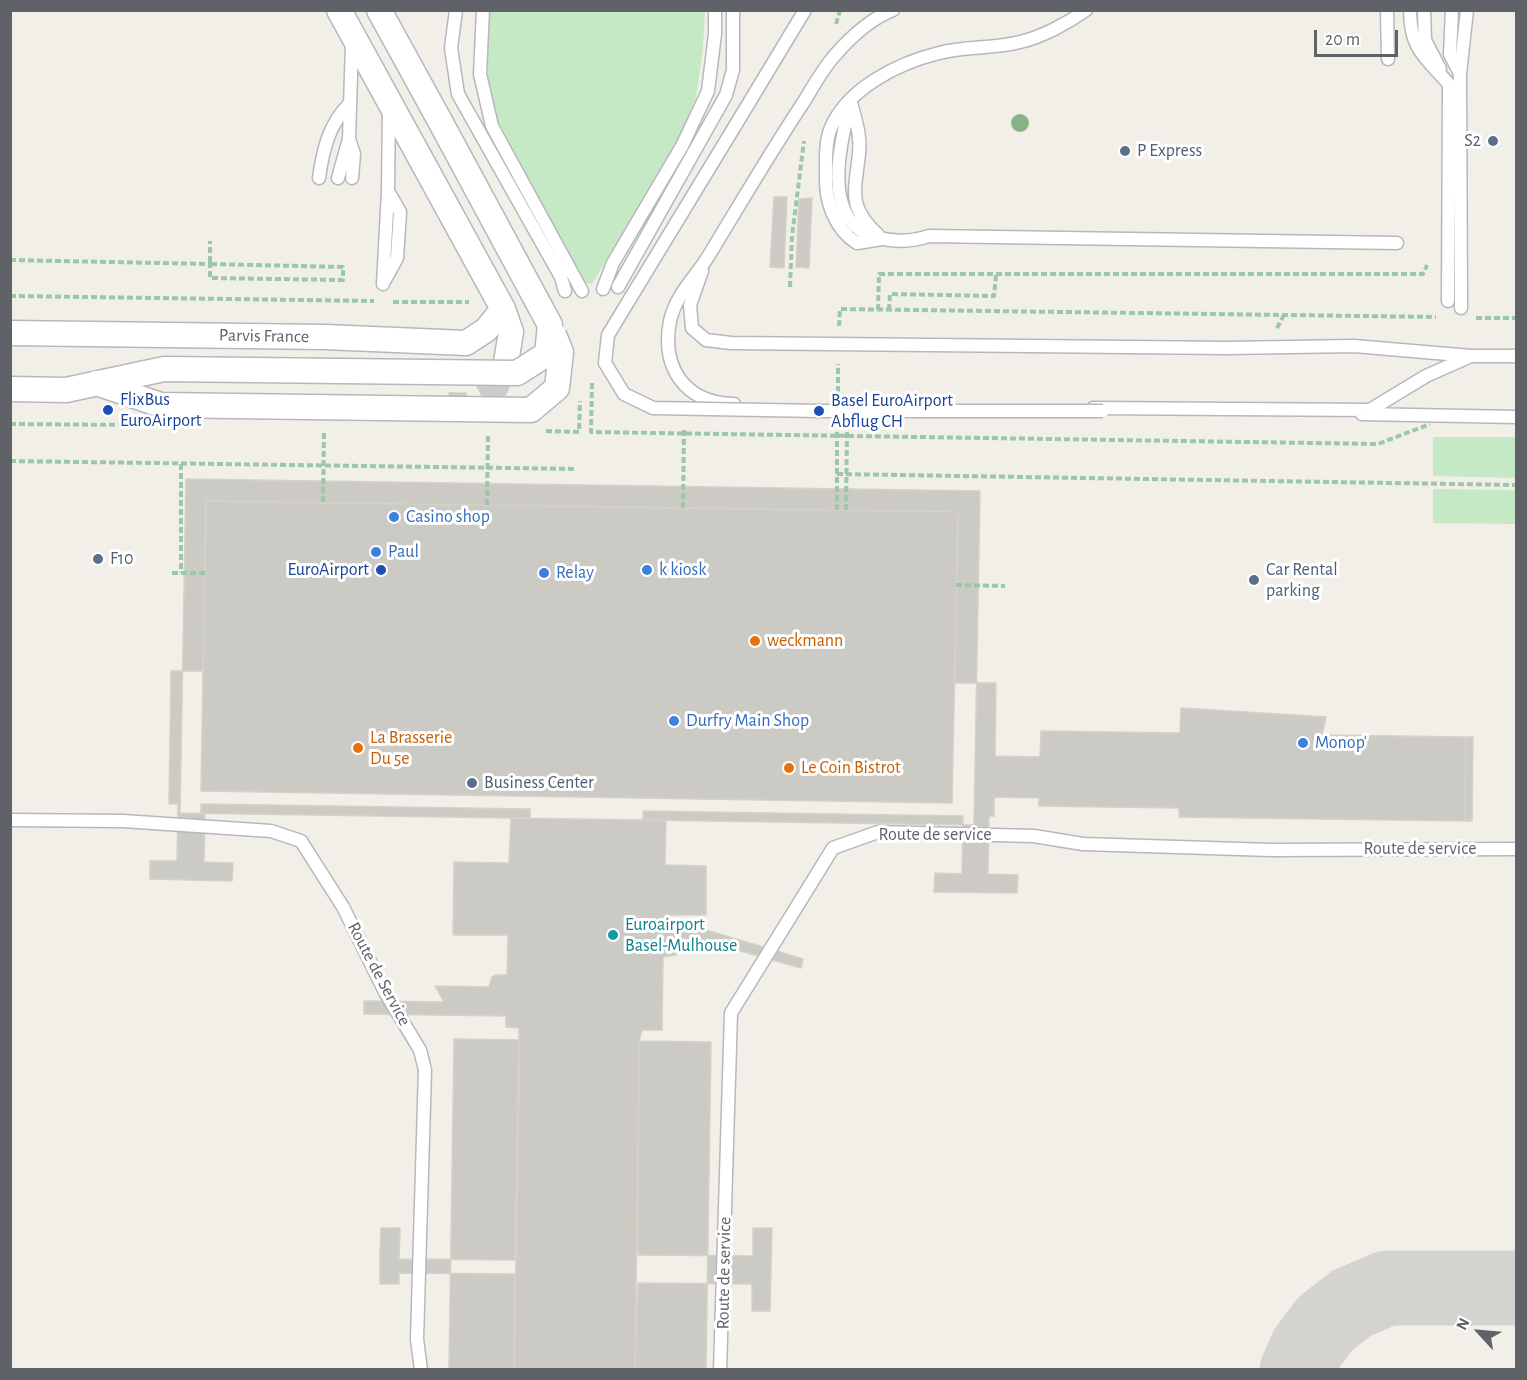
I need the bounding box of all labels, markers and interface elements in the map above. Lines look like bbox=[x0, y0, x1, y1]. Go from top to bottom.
scale bar bbox=[1317, 18, 1401, 56]
text: 20 m bbox=[1325, 31, 1360, 49]
place label: S2 bbox=[1464, 130, 1481, 152]
marker: S2 bbox=[1486, 134, 1500, 148]
place label: P Express bbox=[1137, 140, 1202, 162]
marker: P Express bbox=[1118, 144, 1132, 158]
street label: Parvis France bbox=[219, 324, 309, 348]
place label: FlixBus EuroAirport bbox=[120, 389, 202, 432]
place label: Basel EuroAirport Abflug CH bbox=[831, 390, 953, 432]
marker: FlixBus EuroAirport bbox=[101, 403, 115, 417]
marker: Basel EuroAirport Abflug CH bbox=[812, 404, 826, 418]
place label: Casino shop bbox=[406, 506, 490, 528]
marker: Casino shop bbox=[387, 510, 401, 524]
place label: Paul bbox=[388, 541, 419, 563]
marker: Paul bbox=[369, 545, 383, 559]
place label: F10 bbox=[110, 548, 134, 570]
marker: F10 bbox=[91, 552, 105, 566]
place label: EuroAirport bbox=[287, 559, 369, 581]
place label: k kiosk bbox=[659, 559, 706, 581]
place label: Car Rental parking bbox=[1266, 559, 1338, 602]
place label: Relay bbox=[556, 562, 594, 584]
marker: EuroAirport bbox=[374, 563, 388, 577]
marker: k kiosk bbox=[640, 563, 654, 577]
marker: Relay bbox=[537, 566, 551, 580]
marker: Car Rental parking bbox=[1247, 573, 1261, 587]
place label: weckmann bbox=[767, 630, 843, 652]
marker: weckmann bbox=[748, 634, 762, 648]
place label: Durfry Main Shop bbox=[686, 710, 809, 732]
marker: Durfry Main Shop bbox=[667, 714, 681, 728]
place label: La Brasserie Du 5e bbox=[370, 727, 452, 770]
place label: Monop' bbox=[1315, 732, 1367, 754]
marker: Monop' bbox=[1296, 736, 1310, 750]
marker: La Brasserie Du 5e bbox=[351, 741, 365, 755]
place label: Le Coin Bistrot bbox=[801, 757, 901, 779]
marker: Le Coin Bistrot bbox=[782, 761, 796, 775]
place label: Business Center bbox=[484, 772, 594, 794]
marker: Business Center bbox=[465, 776, 479, 790]
street label: Route de service bbox=[879, 824, 991, 846]
street label: Route de service bbox=[1364, 838, 1476, 860]
place label: Euroairport Basel-Mulhouse bbox=[625, 914, 737, 956]
street label: Route de Service bbox=[343, 918, 415, 1030]
marker: Euroairport Basel-Mulhouse bbox=[606, 928, 620, 942]
street label: Route de service bbox=[712, 1216, 736, 1330]
north arrow bbox=[1449, 1302, 1509, 1362]
text: N bbox=[1453, 1316, 1472, 1333]

